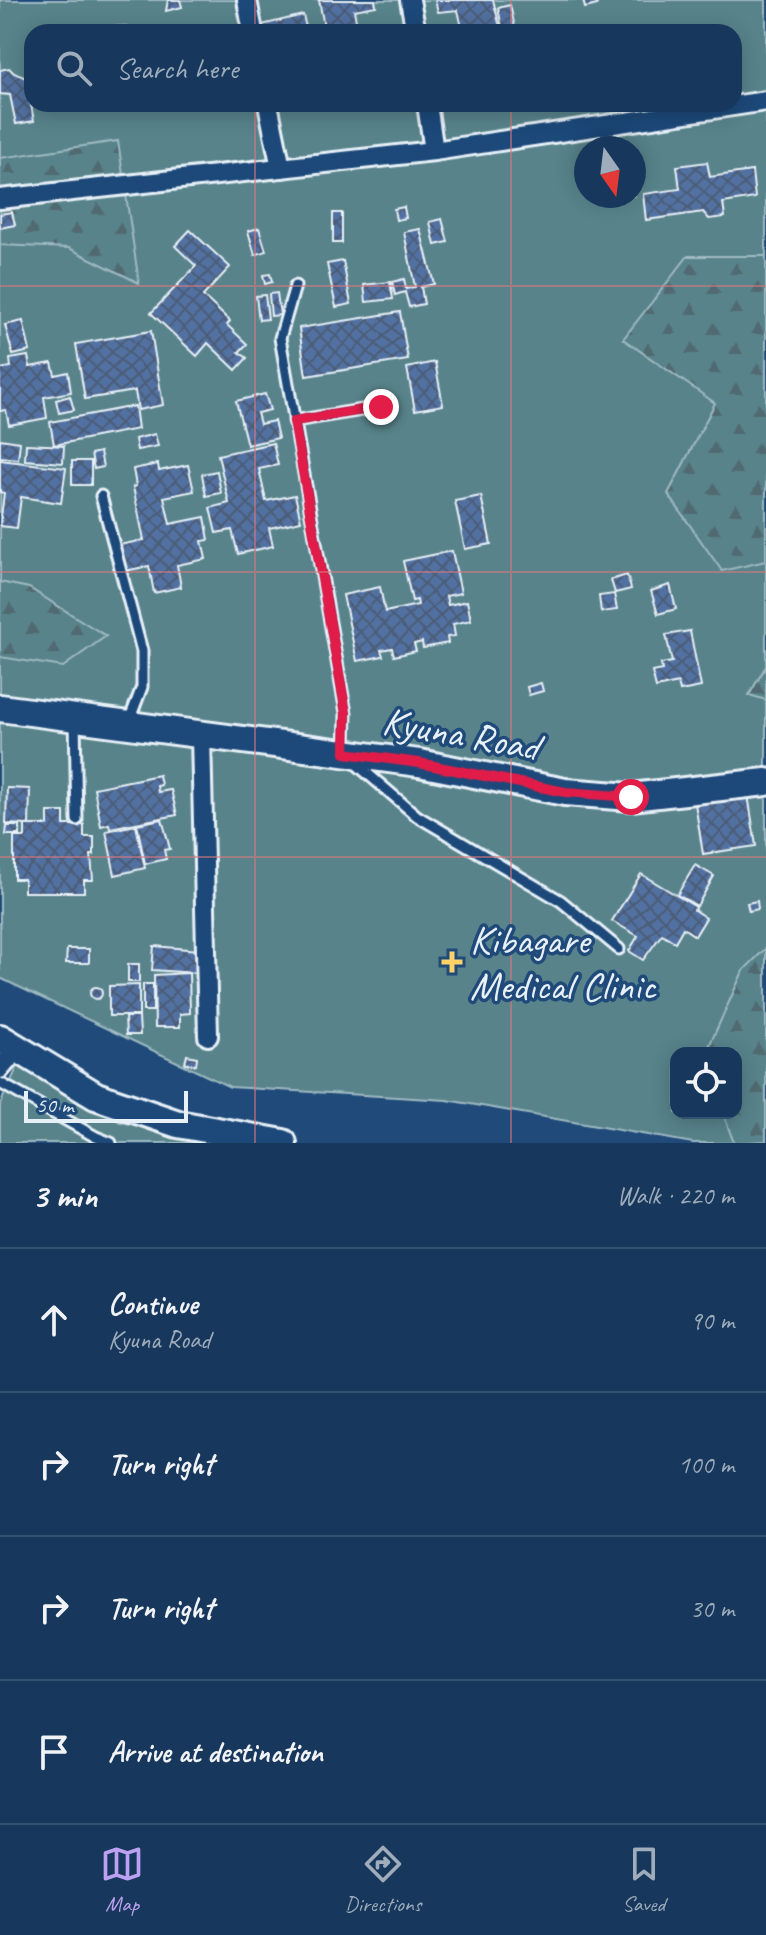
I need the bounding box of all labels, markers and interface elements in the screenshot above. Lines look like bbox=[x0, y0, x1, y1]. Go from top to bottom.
search box bbox=[24, 24, 742, 112]
icon: search bbox=[52, 46, 96, 90]
text: Search here bbox=[116, 49, 238, 87]
north arrow bbox=[574, 136, 646, 208]
route end bbox=[363, 389, 399, 425]
street label: Kyuna Road bbox=[379, 696, 548, 773]
route start bbox=[613, 779, 649, 815]
place label: Kibagare Medical Clinic bbox=[470, 915, 657, 1011]
marker: Kibagare Medical Clinic bbox=[441, 951, 463, 973]
map controls bbox=[670, 1047, 742, 1119]
button: locate bbox=[670, 1047, 742, 1119]
scale bar bbox=[24, 1087, 188, 1123]
text: 50 m bbox=[36, 1091, 73, 1119]
text: 3 min bbox=[32, 1174, 97, 1217]
text: Walk · 220 m bbox=[617, 1179, 734, 1212]
text: Continue bbox=[108, 1285, 198, 1323]
icon: ahead bbox=[32, 1298, 76, 1342]
text: 90 m bbox=[690, 1304, 734, 1337]
text: Kyuna Road bbox=[108, 1323, 211, 1356]
icon: right bbox=[32, 1442, 76, 1486]
text: Turn right bbox=[108, 1445, 213, 1483]
text: 100 m bbox=[678, 1448, 734, 1481]
icon: right bbox=[32, 1586, 76, 1630]
text: Turn right bbox=[108, 1589, 213, 1627]
text: 30 m bbox=[690, 1592, 734, 1625]
icon: arrive bbox=[32, 1730, 76, 1774]
text: Arrive at destination bbox=[108, 1733, 323, 1771]
tab: Map bbox=[100, 1842, 144, 1918]
tab: Directions bbox=[345, 1842, 421, 1918]
tab: Saved bbox=[622, 1842, 666, 1918]

